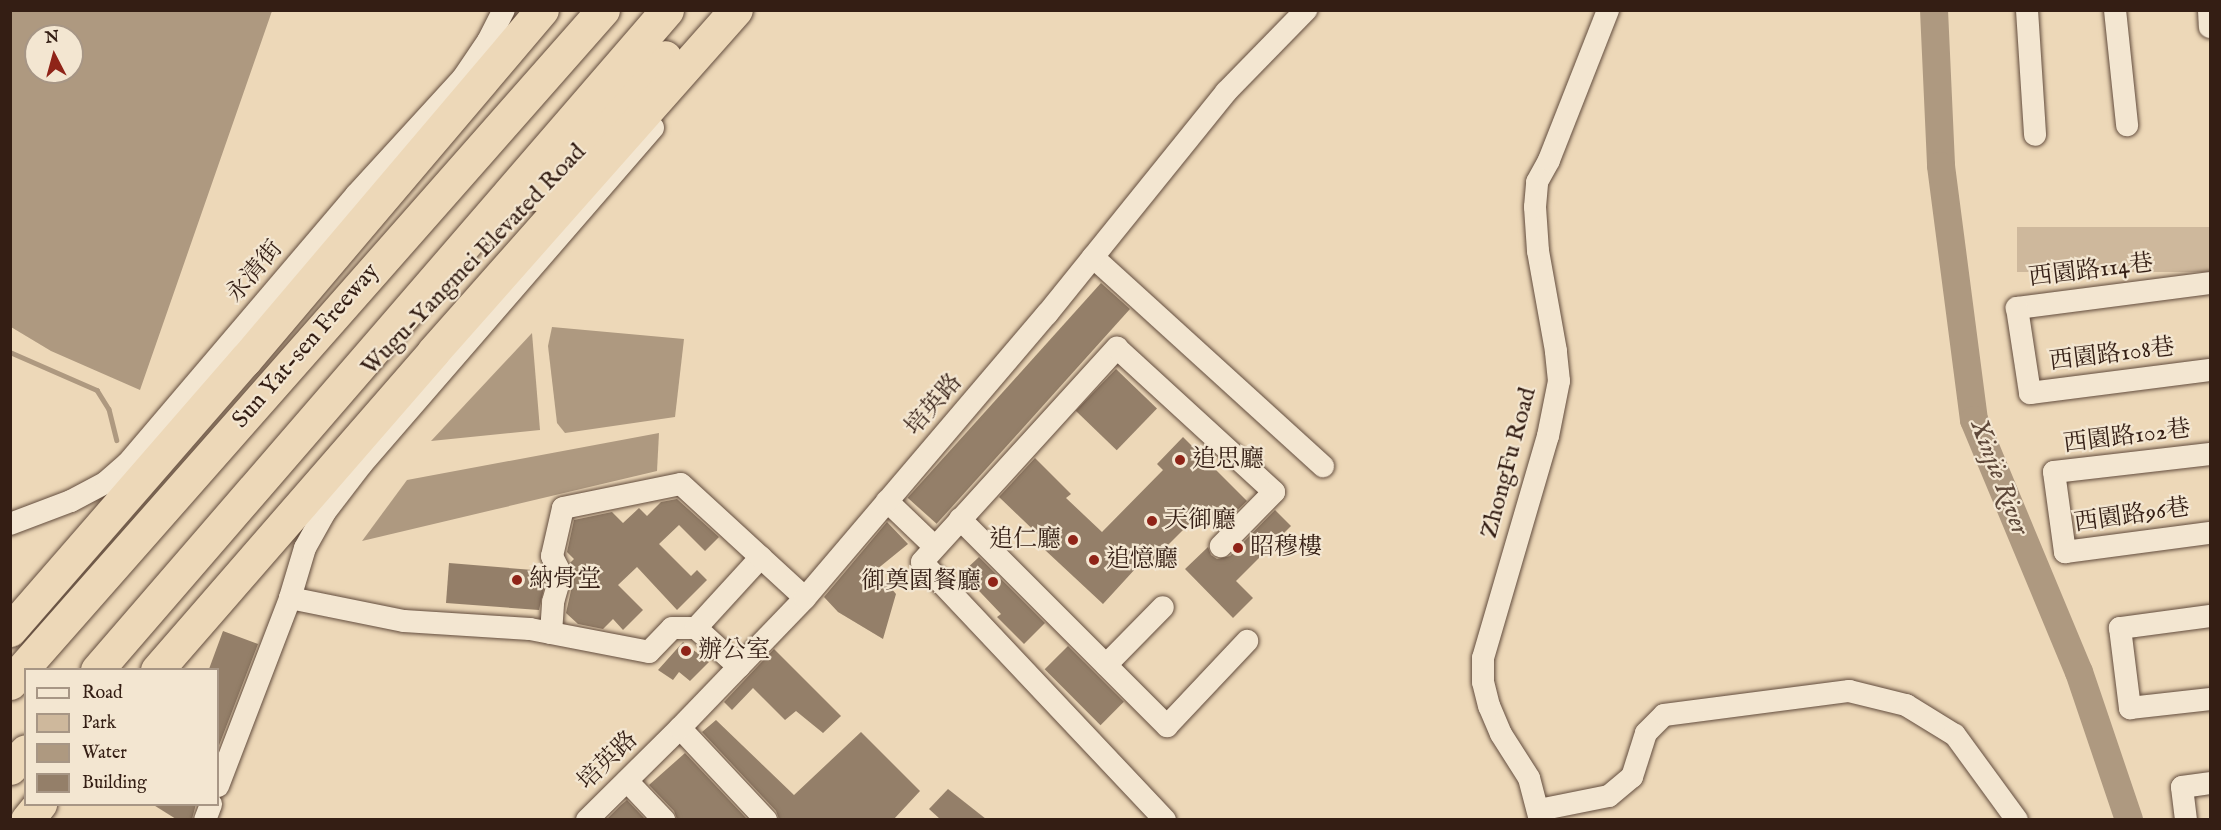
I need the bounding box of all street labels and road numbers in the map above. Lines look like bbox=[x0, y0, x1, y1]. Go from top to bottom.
street label: Wugu-Yangmei Elevated Road bbox=[356, 138, 592, 382]
street label: 永清街 bbox=[221, 235, 289, 309]
street label: 西園路114巷 bbox=[2027, 249, 2155, 293]
street label: Sun Yat-sen Freeway bbox=[227, 258, 385, 434]
street label: 西園路108巷 bbox=[2048, 333, 2176, 377]
street label: 培英路 bbox=[900, 368, 968, 442]
street label: ZhongFu Road bbox=[1475, 384, 1543, 542]
street label: 西園路102巷 bbox=[2062, 415, 2192, 459]
street label: 西園路96巷 bbox=[2072, 494, 2192, 538]
street label: 培英路 bbox=[572, 726, 644, 796]

